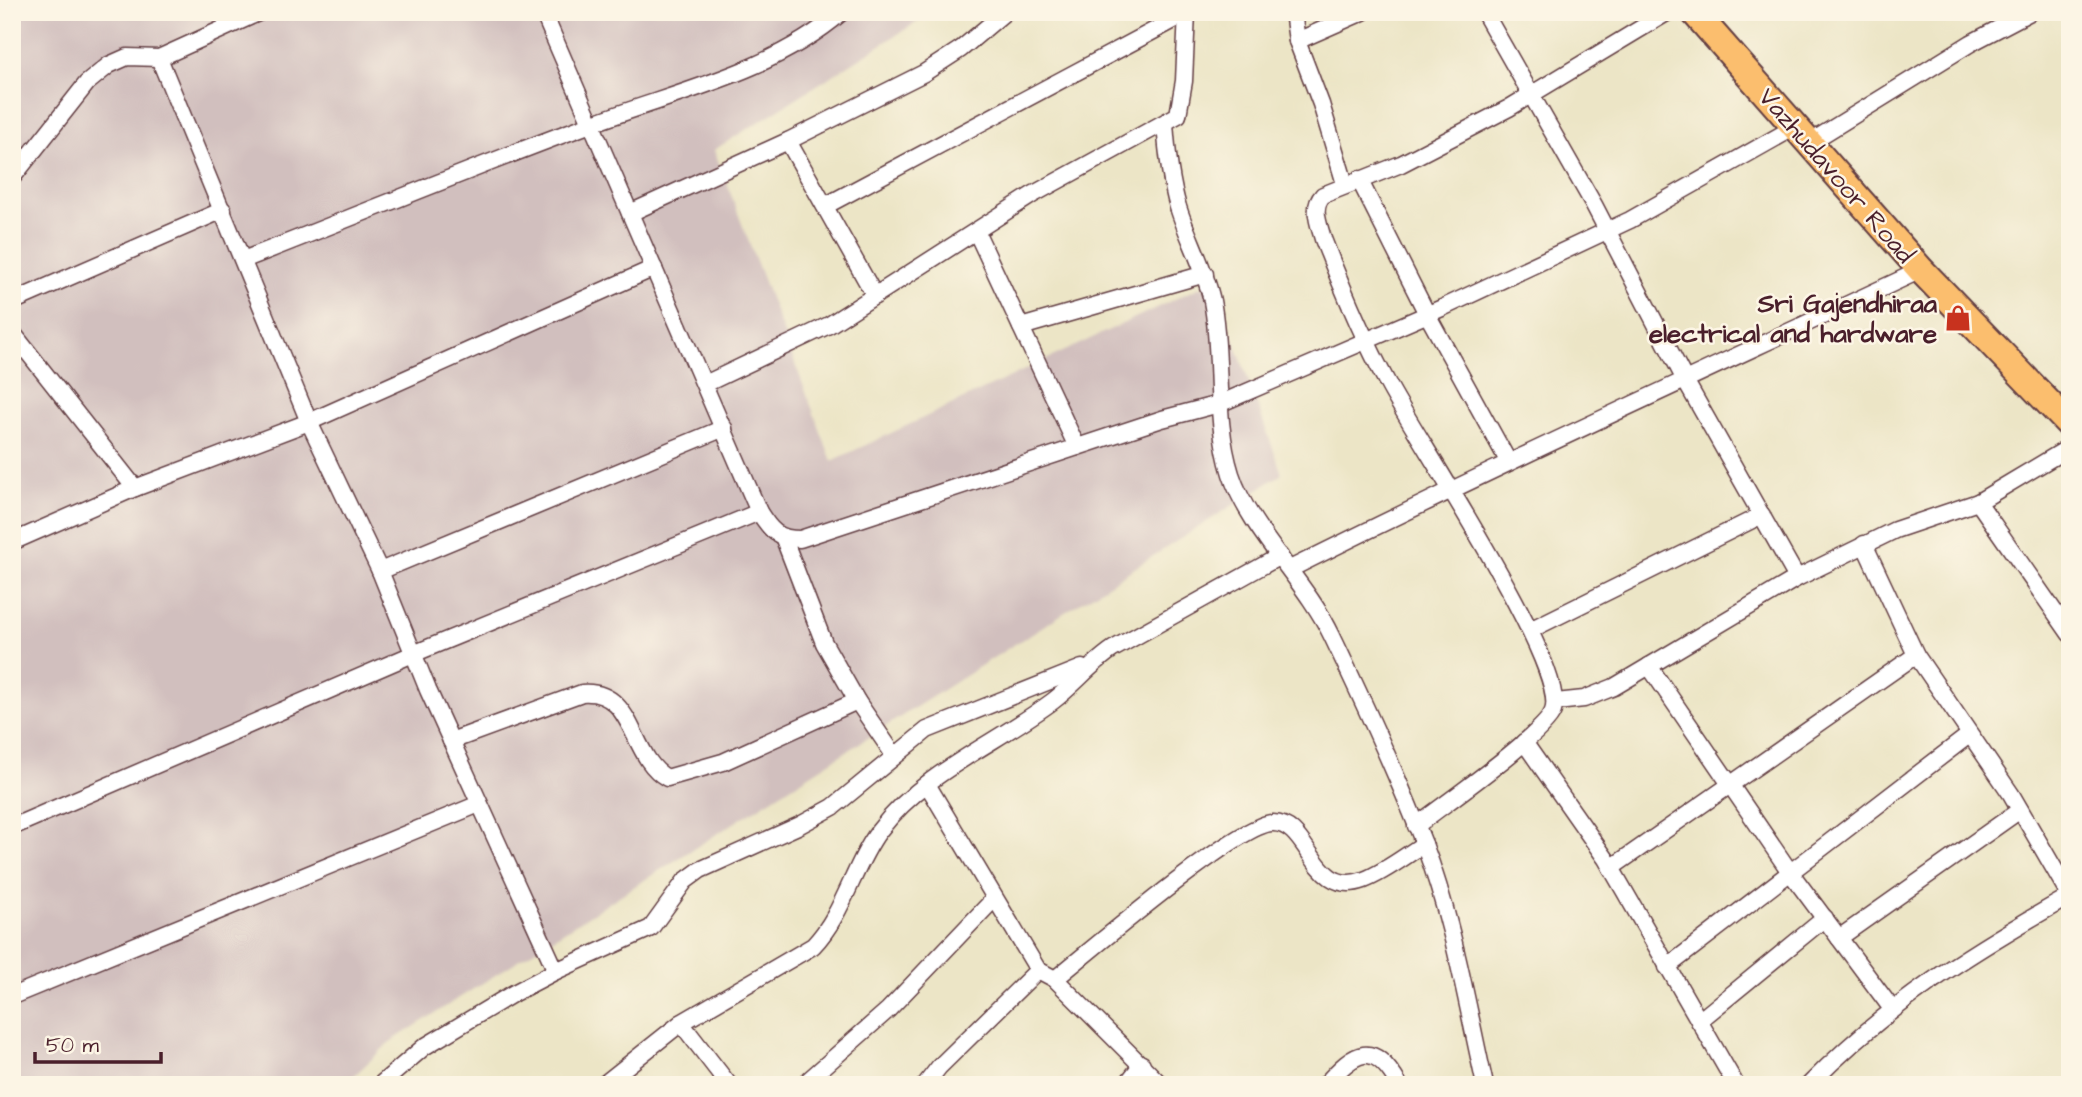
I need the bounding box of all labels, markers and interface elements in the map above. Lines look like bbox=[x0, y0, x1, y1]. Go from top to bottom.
street label: Vazhudavoor Road bbox=[1750, 80, 1923, 271]
place label: Sri Gajendhiraa electrical and hardware bbox=[1649, 286, 1938, 352]
shop icon: Sri Gajendhiraa electrical and hardware bbox=[1943, 303, 1973, 333]
scale bar bbox=[35, 1020, 161, 1064]
text: 50 m bbox=[46, 1031, 100, 1060]

